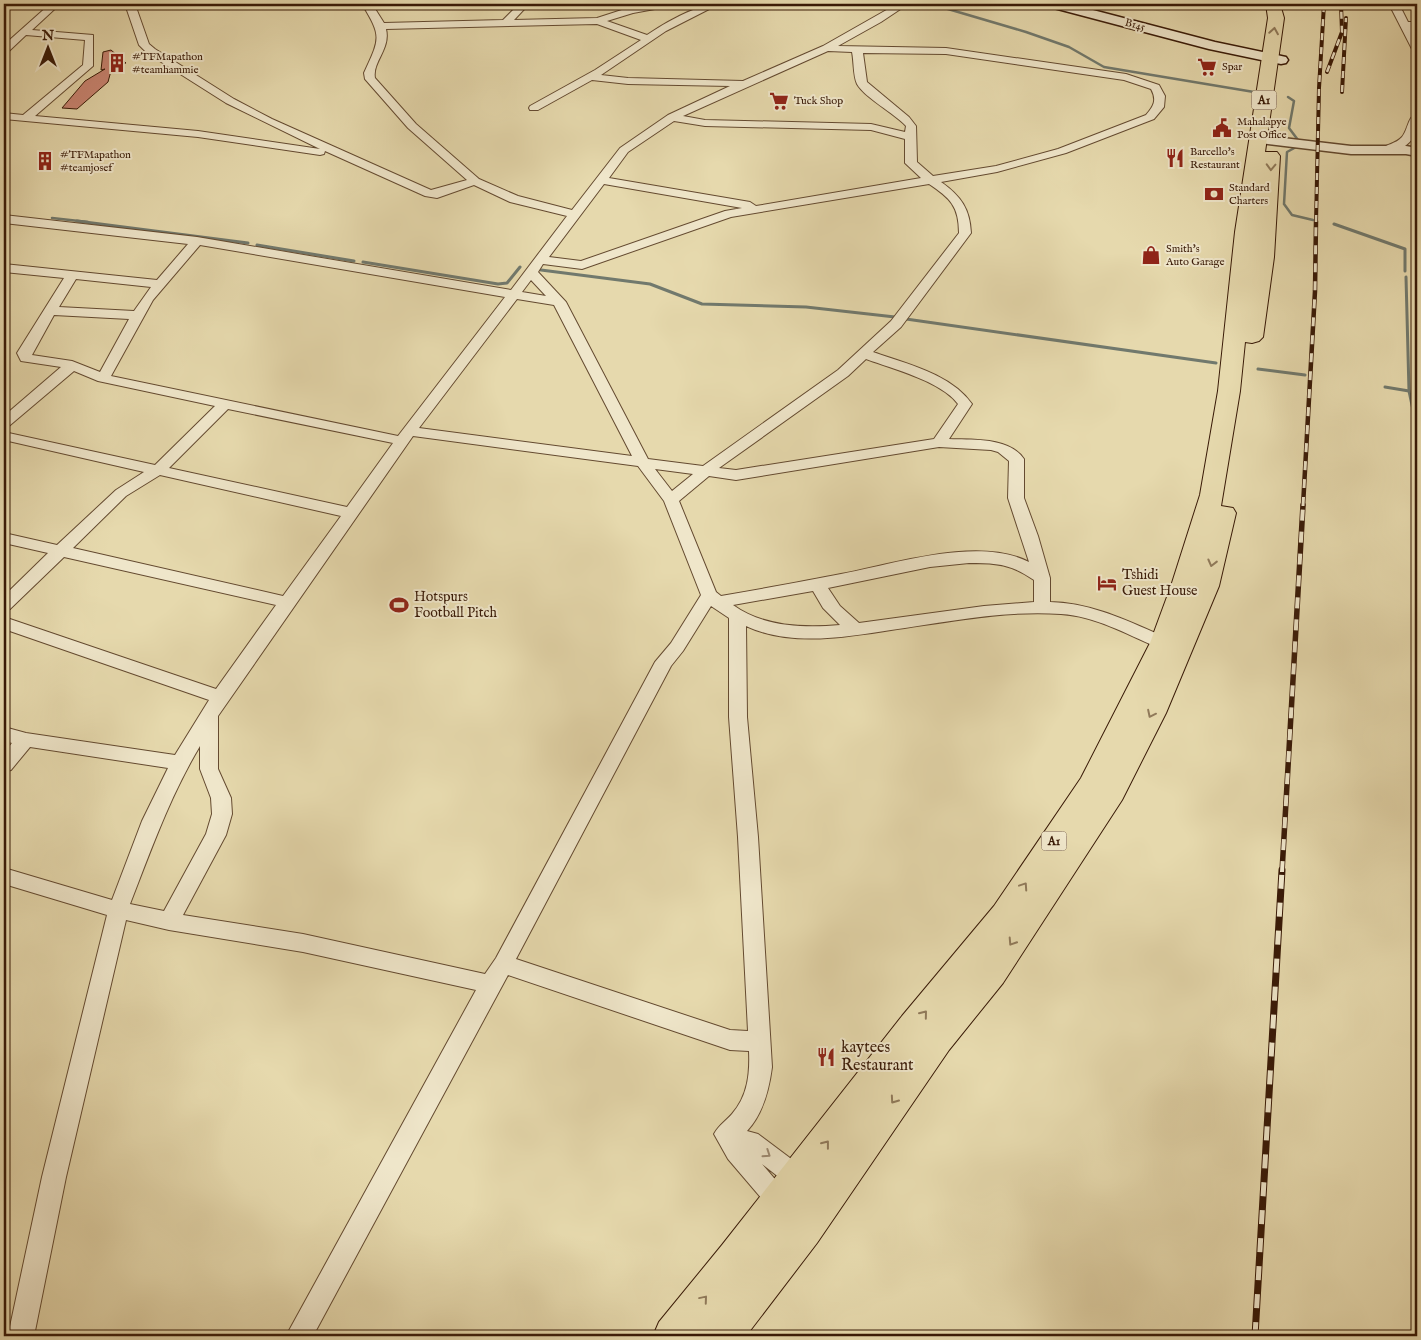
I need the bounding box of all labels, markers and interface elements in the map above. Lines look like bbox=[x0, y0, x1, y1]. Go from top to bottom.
street label: B145 bbox=[1123, 16, 1147, 34]
north arrow bbox=[22, 22, 72, 72]
one-way arrow bbox=[1268, 26, 1279, 34]
text: N bbox=[41, 27, 54, 45]
place label: #TFMapathon #teamhammie bbox=[132, 50, 203, 77]
building icon: #TFMapathon #teamhammie bbox=[106, 52, 128, 74]
supermarket icon: Spar bbox=[1196, 56, 1218, 78]
place label: Spar bbox=[1222, 60, 1242, 74]
supermarket icon: Tuck Shop bbox=[768, 90, 790, 112]
road number: A1 bbox=[1252, 90, 1276, 110]
place label: Tuck Shop bbox=[794, 94, 843, 108]
place label: Mahalapye Post Office bbox=[1237, 115, 1287, 142]
public building icon: Mahalapye Post Office bbox=[1211, 117, 1233, 139]
place label: Barcello's Restaurant bbox=[1190, 145, 1240, 172]
restaurant icon: Barcello's Restaurant bbox=[1164, 147, 1186, 169]
place label: #TFMapathon #teamjosef bbox=[60, 148, 131, 175]
building icon: #TFMapathon #teamjosef bbox=[34, 150, 56, 172]
one-way arrow bbox=[1266, 164, 1276, 171]
place label: Standard Charters bbox=[1229, 181, 1270, 208]
bank icon: Standard Charters bbox=[1203, 183, 1225, 205]
place label: Smith's Auto Garage bbox=[1165, 242, 1225, 269]
shop icon: Smith's Auto Garage bbox=[1140, 244, 1162, 266]
one-way arrow bbox=[1207, 559, 1218, 568]
place label: Tshidi Guest House bbox=[1122, 566, 1198, 600]
hotel icon: Tshidi Guest House bbox=[1096, 572, 1118, 594]
place label: Hotspurs Football Pitch bbox=[414, 588, 498, 622]
sports icon: Hotspurs Football Pitch bbox=[388, 594, 410, 616]
one-way arrow bbox=[1147, 709, 1158, 718]
road number: A1 bbox=[1042, 831, 1066, 850]
one-way arrow bbox=[1018, 882, 1027, 892]
one-way arrow bbox=[1008, 936, 1018, 945]
one-way arrow bbox=[919, 1011, 927, 1020]
place label: kaytees Restaurant bbox=[841, 1038, 914, 1076]
restaurant icon: kaytees Restaurant bbox=[815, 1046, 837, 1068]
one-way arrow bbox=[891, 1094, 900, 1104]
one-way arrow bbox=[820, 1140, 829, 1149]
one-way arrow bbox=[761, 1148, 771, 1157]
one-way arrow bbox=[698, 1295, 707, 1304]

